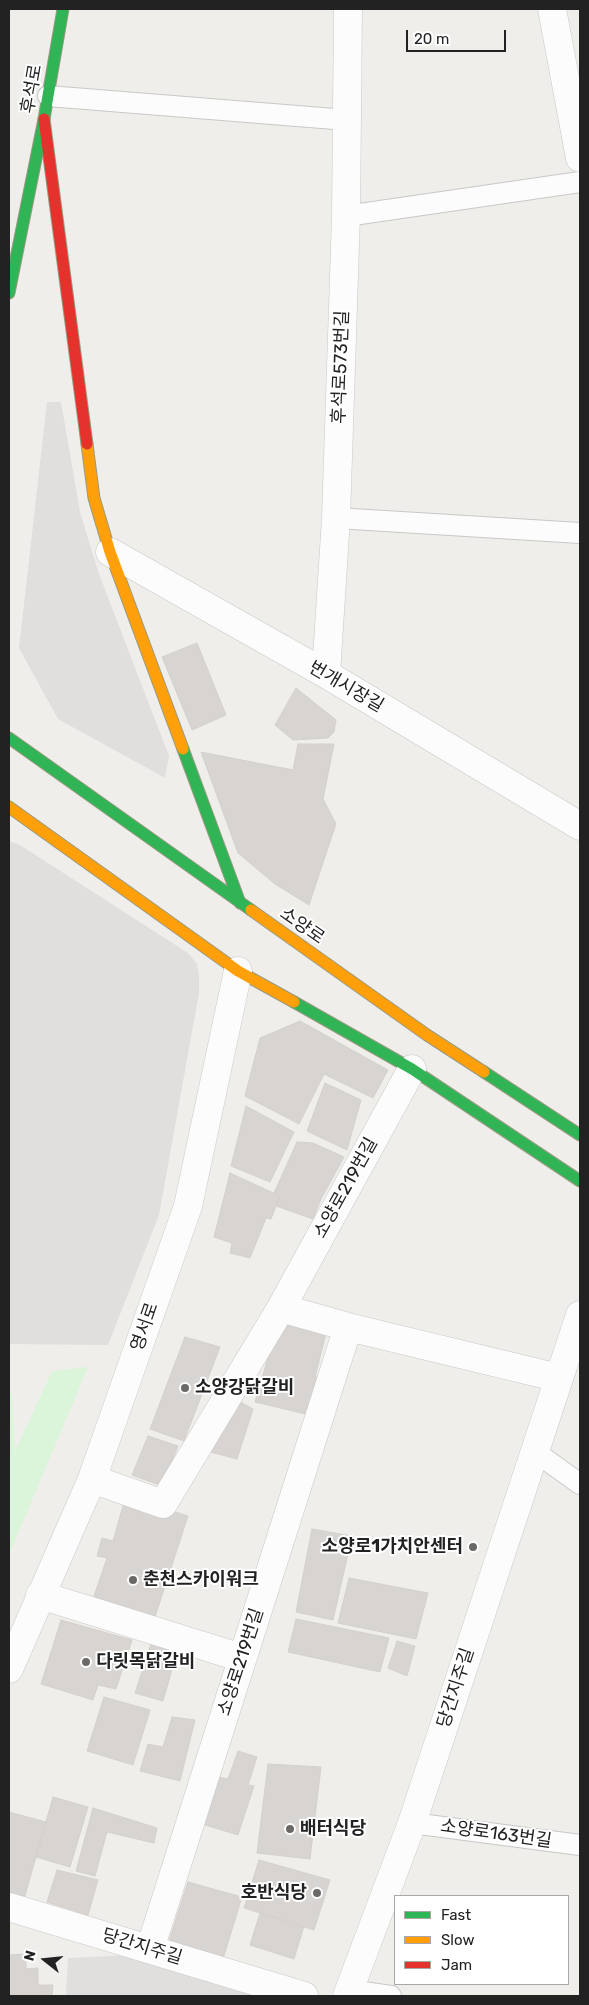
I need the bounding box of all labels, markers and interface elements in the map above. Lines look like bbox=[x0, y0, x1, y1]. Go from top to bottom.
scale bar bbox=[409, 20, 509, 52]
text: 20 m bbox=[414, 30, 449, 48]
street label: 후석로 bbox=[17, 63, 47, 115]
street label: 후석로573번길 bbox=[328, 310, 354, 424]
street label: 번개시장길 bbox=[305, 657, 387, 717]
street label: 소양로 bbox=[275, 903, 329, 949]
street label: 소양로219번길 bbox=[309, 1134, 383, 1242]
street label: 영서로 bbox=[127, 1300, 163, 1354]
place label: 소양강닭갈비 bbox=[195, 1377, 294, 1399]
marker: 소양강닭갈비 bbox=[179, 1382, 191, 1394]
place label: 소양로1가치안센터 bbox=[322, 1536, 463, 1558]
marker: 소양로1가치안센터 bbox=[467, 1541, 479, 1553]
place label: 춘천스카이워크 bbox=[143, 1569, 259, 1591]
marker: 춘천스카이워크 bbox=[127, 1574, 139, 1586]
street label: 소양로219번길 bbox=[213, 1606, 269, 1718]
street label: 당간지주길 bbox=[433, 1645, 479, 1731]
place label: 다릿목닭갈비 bbox=[96, 1651, 195, 1673]
marker: 다릿목닭갈비 bbox=[80, 1656, 92, 1668]
street label: 소양로163번길 bbox=[439, 1815, 553, 1853]
place label: 배터식당 bbox=[300, 1818, 366, 1840]
marker: 배터식당 bbox=[284, 1823, 296, 1835]
place label: 호반식당 bbox=[241, 1882, 307, 1904]
marker: 호반식당 bbox=[311, 1887, 323, 1899]
legend bbox=[394, 1895, 569, 1985]
text: Fast bbox=[441, 1906, 471, 1924]
street label: 당간지주길 bbox=[99, 1925, 185, 1969]
text: Slow bbox=[441, 1931, 474, 1949]
north arrow bbox=[20, 1935, 70, 1985]
text: N bbox=[21, 1949, 40, 1963]
text: Jam bbox=[441, 1956, 472, 1974]

